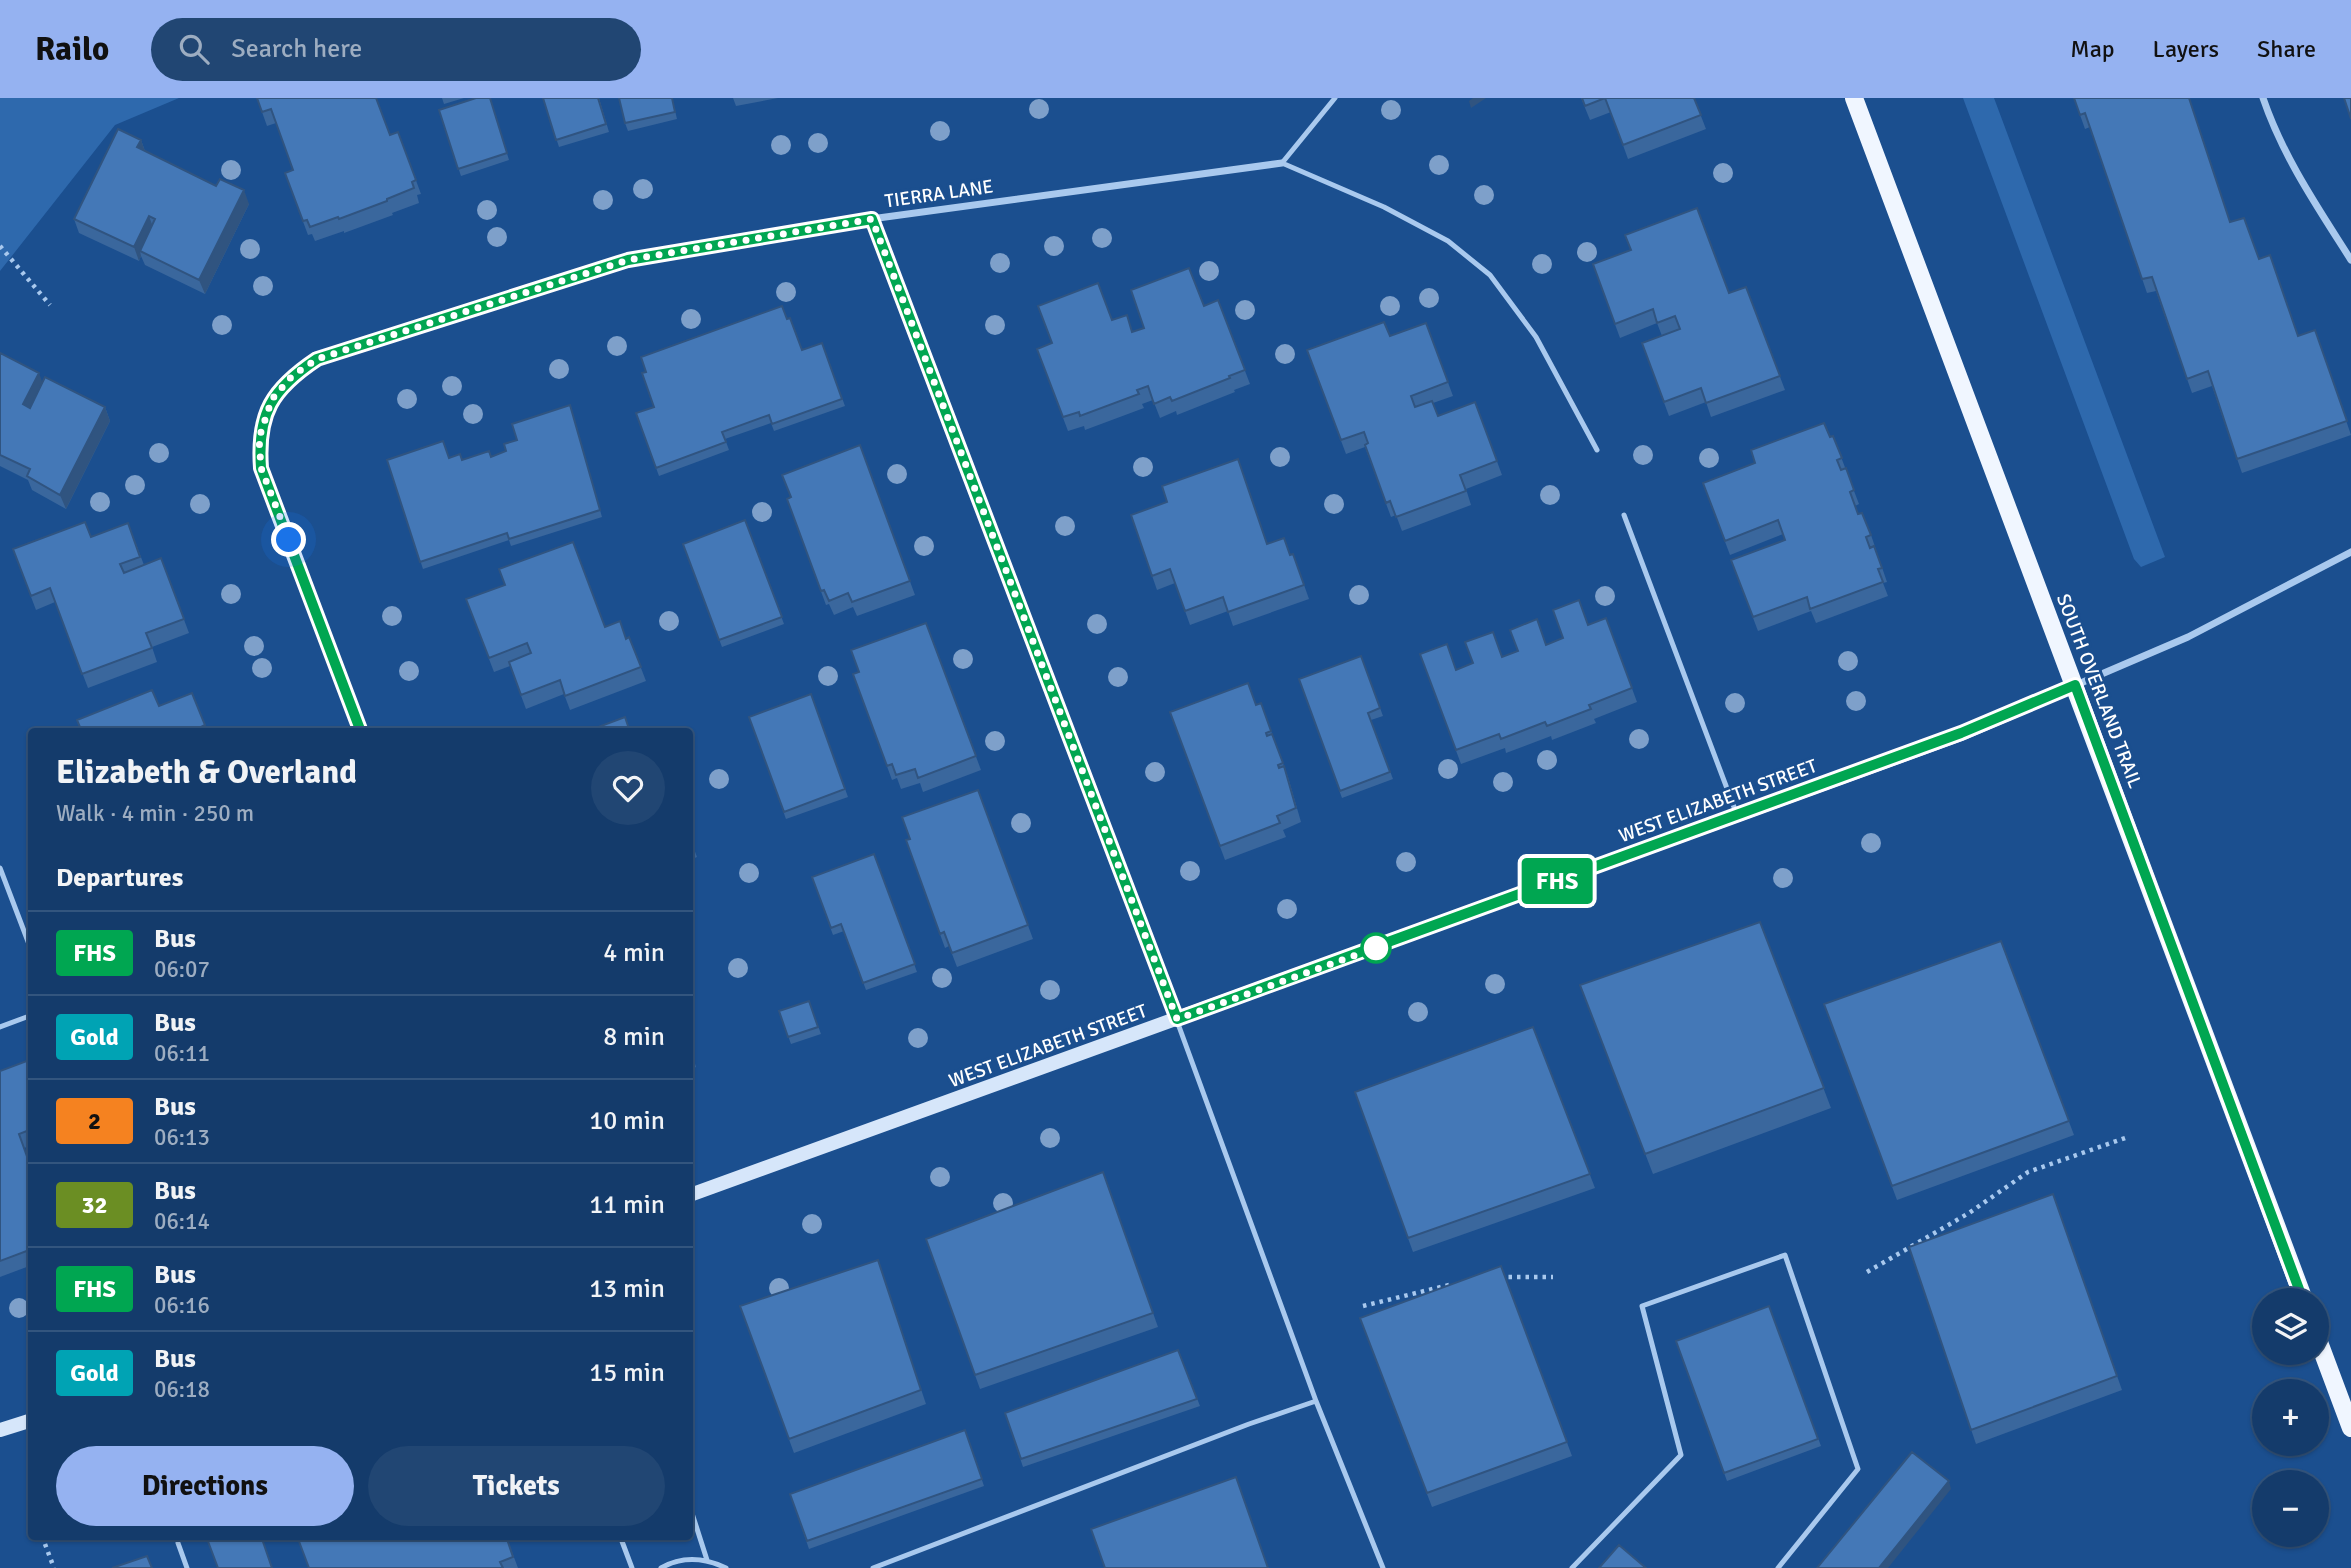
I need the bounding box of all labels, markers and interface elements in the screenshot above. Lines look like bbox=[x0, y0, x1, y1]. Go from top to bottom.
search box bbox=[151, 18, 641, 81]
text: Railo bbox=[35, 29, 109, 70]
icon: search bbox=[175, 30, 213, 68]
text: Search here bbox=[231, 33, 362, 65]
text: Map bbox=[2070, 34, 2115, 64]
text: Layers bbox=[2153, 34, 2219, 64]
text: Share bbox=[2257, 34, 2316, 64]
street label: TIERRA LANE bbox=[883, 175, 995, 213]
your location bbox=[271, 522, 306, 557]
street label: SOUTH OVERLAND TRAIL bbox=[2051, 591, 2147, 792]
button: heart bbox=[591, 751, 665, 825]
text: Elizabeth & Overland bbox=[56, 752, 357, 793]
street label: WEST ELIZABETH STREET bbox=[1616, 754, 1821, 848]
text: Walk · 4 min · 250 m bbox=[56, 799, 254, 828]
line badge: FHS bbox=[1517, 858, 1597, 904]
text: Departures bbox=[56, 862, 183, 894]
text: FHS bbox=[1536, 866, 1578, 896]
text: Bus bbox=[154, 923, 196, 955]
unlabelled marker bbox=[1361, 933, 1391, 963]
text: 4 min bbox=[603, 937, 665, 969]
text: FHS bbox=[73, 938, 116, 968]
text: 06:07 bbox=[154, 955, 210, 984]
street label: WEST ELIZABETH STREET bbox=[946, 999, 1151, 1093]
text: Bus bbox=[154, 1007, 196, 1039]
text: 8 min bbox=[603, 1021, 665, 1053]
text: Gold bbox=[70, 1022, 119, 1052]
text: 06:11 bbox=[154, 1039, 210, 1068]
text: Bus bbox=[154, 1091, 196, 1123]
text: 10 min bbox=[589, 1105, 665, 1137]
text: 2 bbox=[88, 1106, 101, 1136]
text: 06:13 bbox=[154, 1123, 210, 1152]
text: Bus bbox=[154, 1175, 196, 1207]
text: 11 min bbox=[589, 1189, 665, 1221]
text: 32 bbox=[82, 1190, 107, 1220]
text: 06:14 bbox=[154, 1207, 210, 1236]
text: Bus bbox=[154, 1259, 196, 1291]
text: 13 min bbox=[589, 1273, 665, 1305]
text: FHS bbox=[73, 1274, 116, 1304]
map controls bbox=[2252, 1288, 2329, 1547]
button: layers bbox=[2252, 1288, 2329, 1365]
text: 06:16 bbox=[154, 1291, 210, 1320]
text: Bus bbox=[154, 1343, 196, 1375]
text: 15 min bbox=[589, 1357, 665, 1389]
text: Gold bbox=[70, 1358, 119, 1388]
text: 06:18 bbox=[154, 1375, 210, 1404]
button: + bbox=[2252, 1379, 2329, 1456]
button: Directions bbox=[56, 1446, 354, 1526]
button: Tickets bbox=[368, 1446, 665, 1526]
button: − bbox=[2252, 1470, 2329, 1547]

